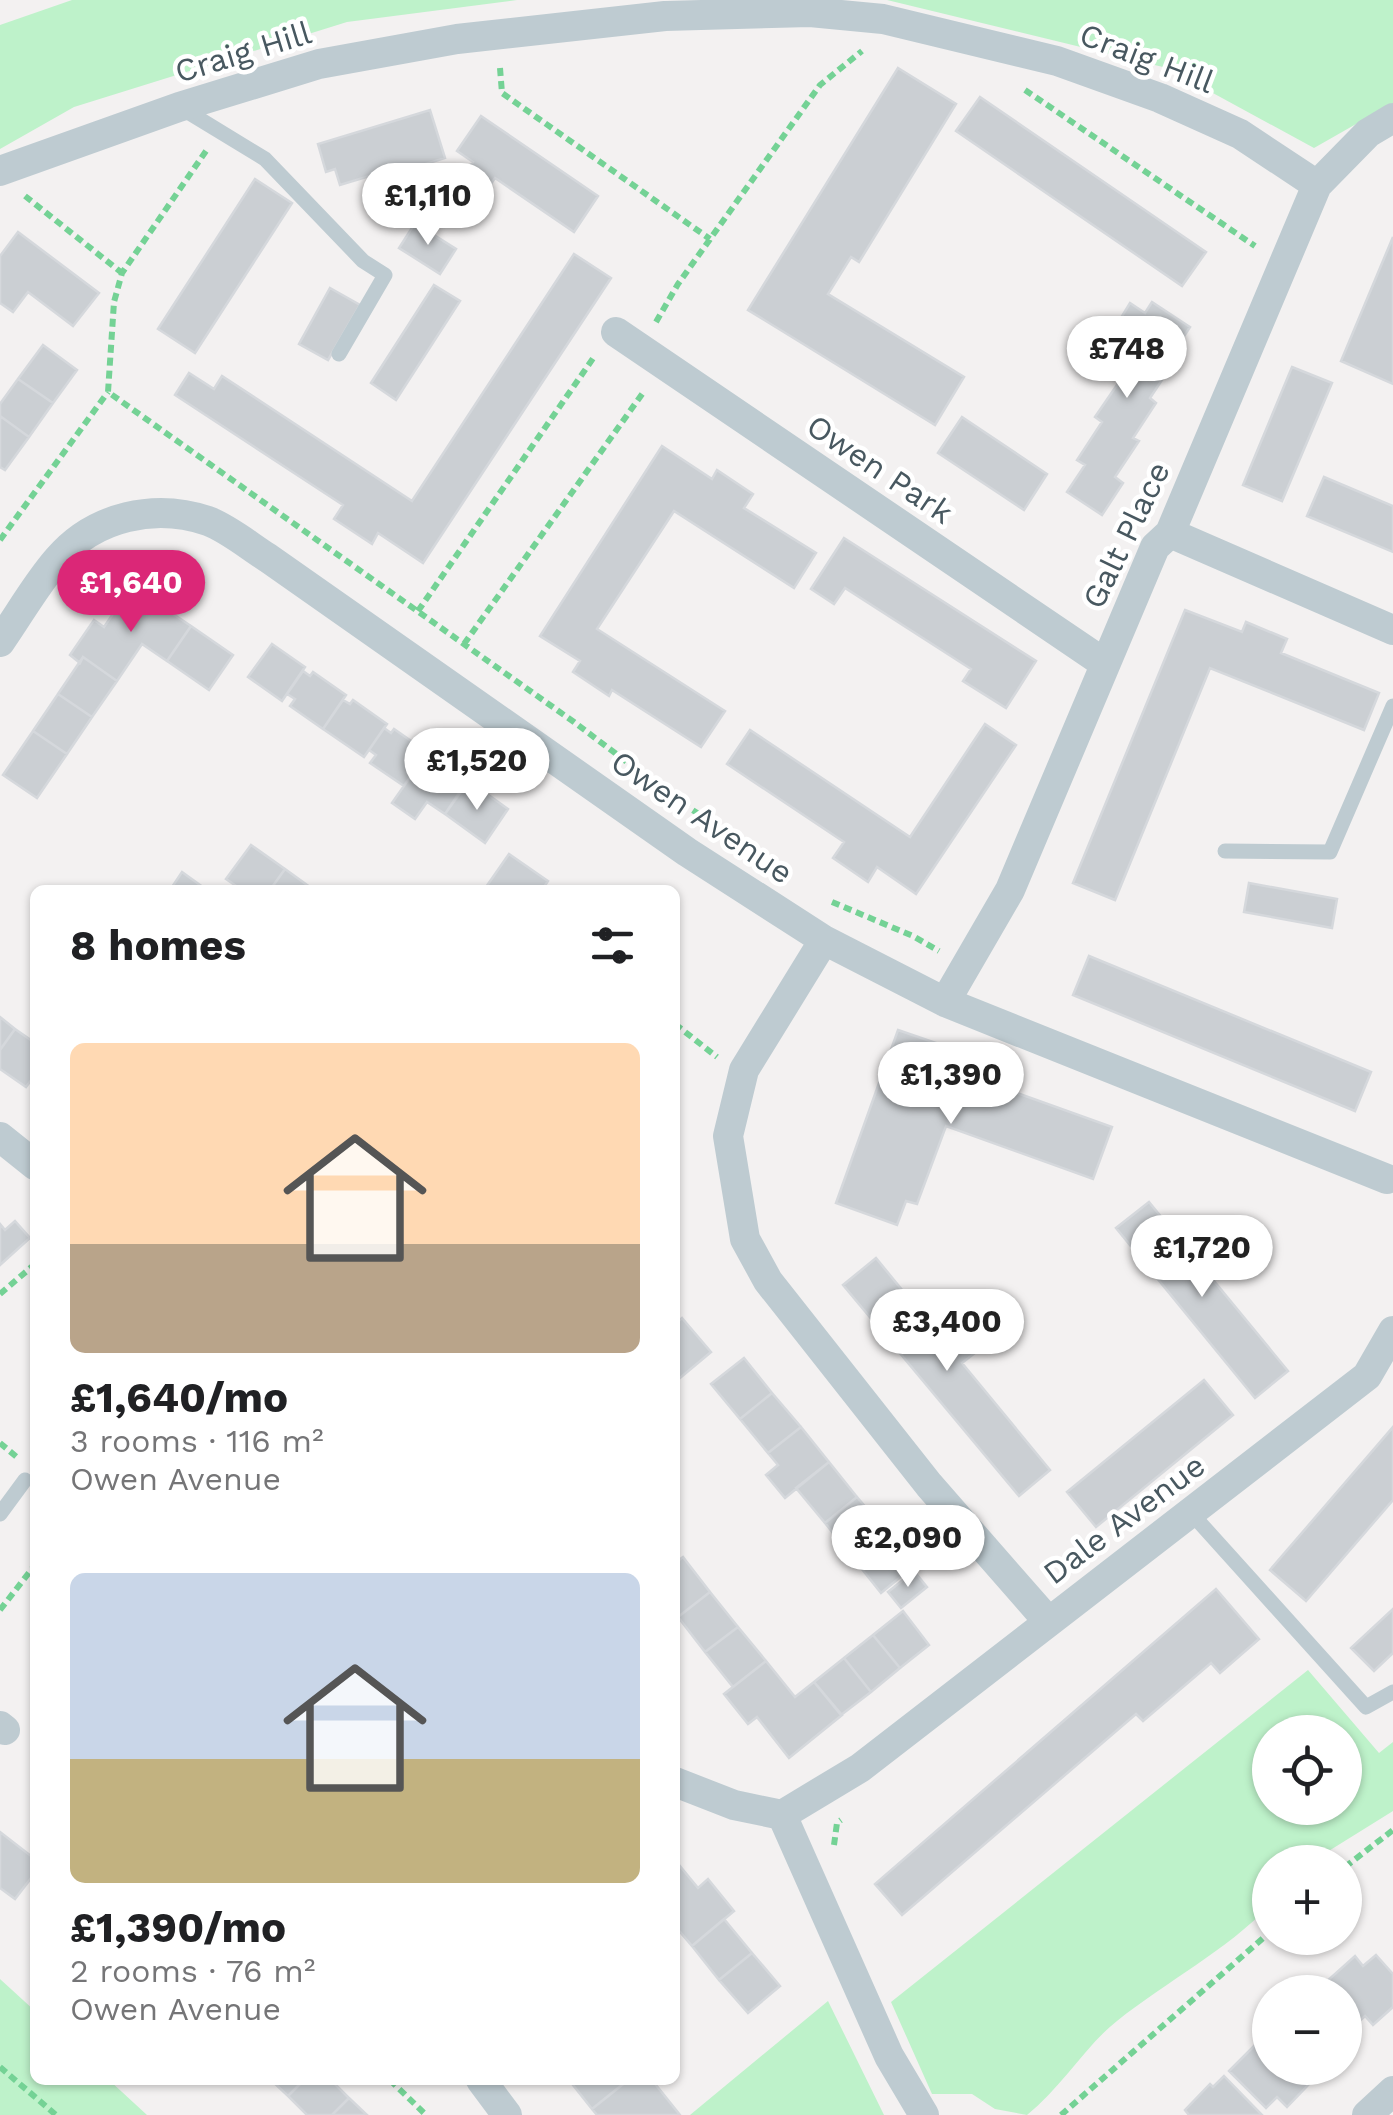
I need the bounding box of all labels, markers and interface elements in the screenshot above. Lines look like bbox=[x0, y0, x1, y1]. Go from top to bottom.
street label: Craig Hill bbox=[170, 13, 316, 91]
street label: Craig Hill bbox=[1075, 15, 1220, 101]
pin: £1,110 bbox=[347, 163, 509, 248]
text: £1,110 bbox=[384, 176, 472, 214]
pin: £748 bbox=[1068, 316, 1186, 401]
text: £748 bbox=[1089, 329, 1165, 367]
street label: Owen Park bbox=[800, 406, 960, 532]
street label: Galt Place bbox=[1074, 455, 1178, 615]
pin: £1,640 bbox=[50, 550, 212, 635]
text: £1,640 bbox=[79, 563, 183, 601]
pin: £1,520 bbox=[396, 728, 558, 813]
text: £1,520 bbox=[426, 741, 528, 779]
street label: Owen Avenue bbox=[604, 742, 800, 892]
icon: filters bbox=[585, 918, 640, 973]
text: 8 homes bbox=[70, 921, 246, 970]
pin: £1,390 bbox=[870, 1042, 1032, 1127]
text: £1,390 bbox=[900, 1055, 1002, 1093]
icon: home bbox=[265, 1108, 445, 1288]
pin: £1,720 bbox=[1121, 1215, 1283, 1300]
text: £1,720 bbox=[1153, 1228, 1251, 1266]
pin: £3,400 bbox=[866, 1289, 1028, 1374]
text: £3,400 bbox=[892, 1302, 1002, 1340]
text: £1,640/mo bbox=[70, 1373, 288, 1422]
text: 3 rooms · 116 m² bbox=[70, 1422, 324, 1460]
street label: Dale Avenue bbox=[1036, 1446, 1212, 1592]
text: Owen Avenue bbox=[70, 1460, 281, 1498]
pin: £2,090 bbox=[827, 1505, 989, 1590]
text: £2,090 bbox=[854, 1518, 962, 1556]
icon: home bbox=[265, 1638, 445, 1818]
map controls bbox=[1252, 1715, 1362, 2085]
button: locate bbox=[1252, 1715, 1362, 1825]
button: + bbox=[1252, 1845, 1362, 1955]
text: £1,390/mo bbox=[70, 1903, 286, 1952]
text: 2 rooms · 76 m² bbox=[70, 1952, 316, 1990]
button: − bbox=[1252, 1975, 1362, 2085]
text: Owen Avenue bbox=[70, 1990, 281, 2028]

